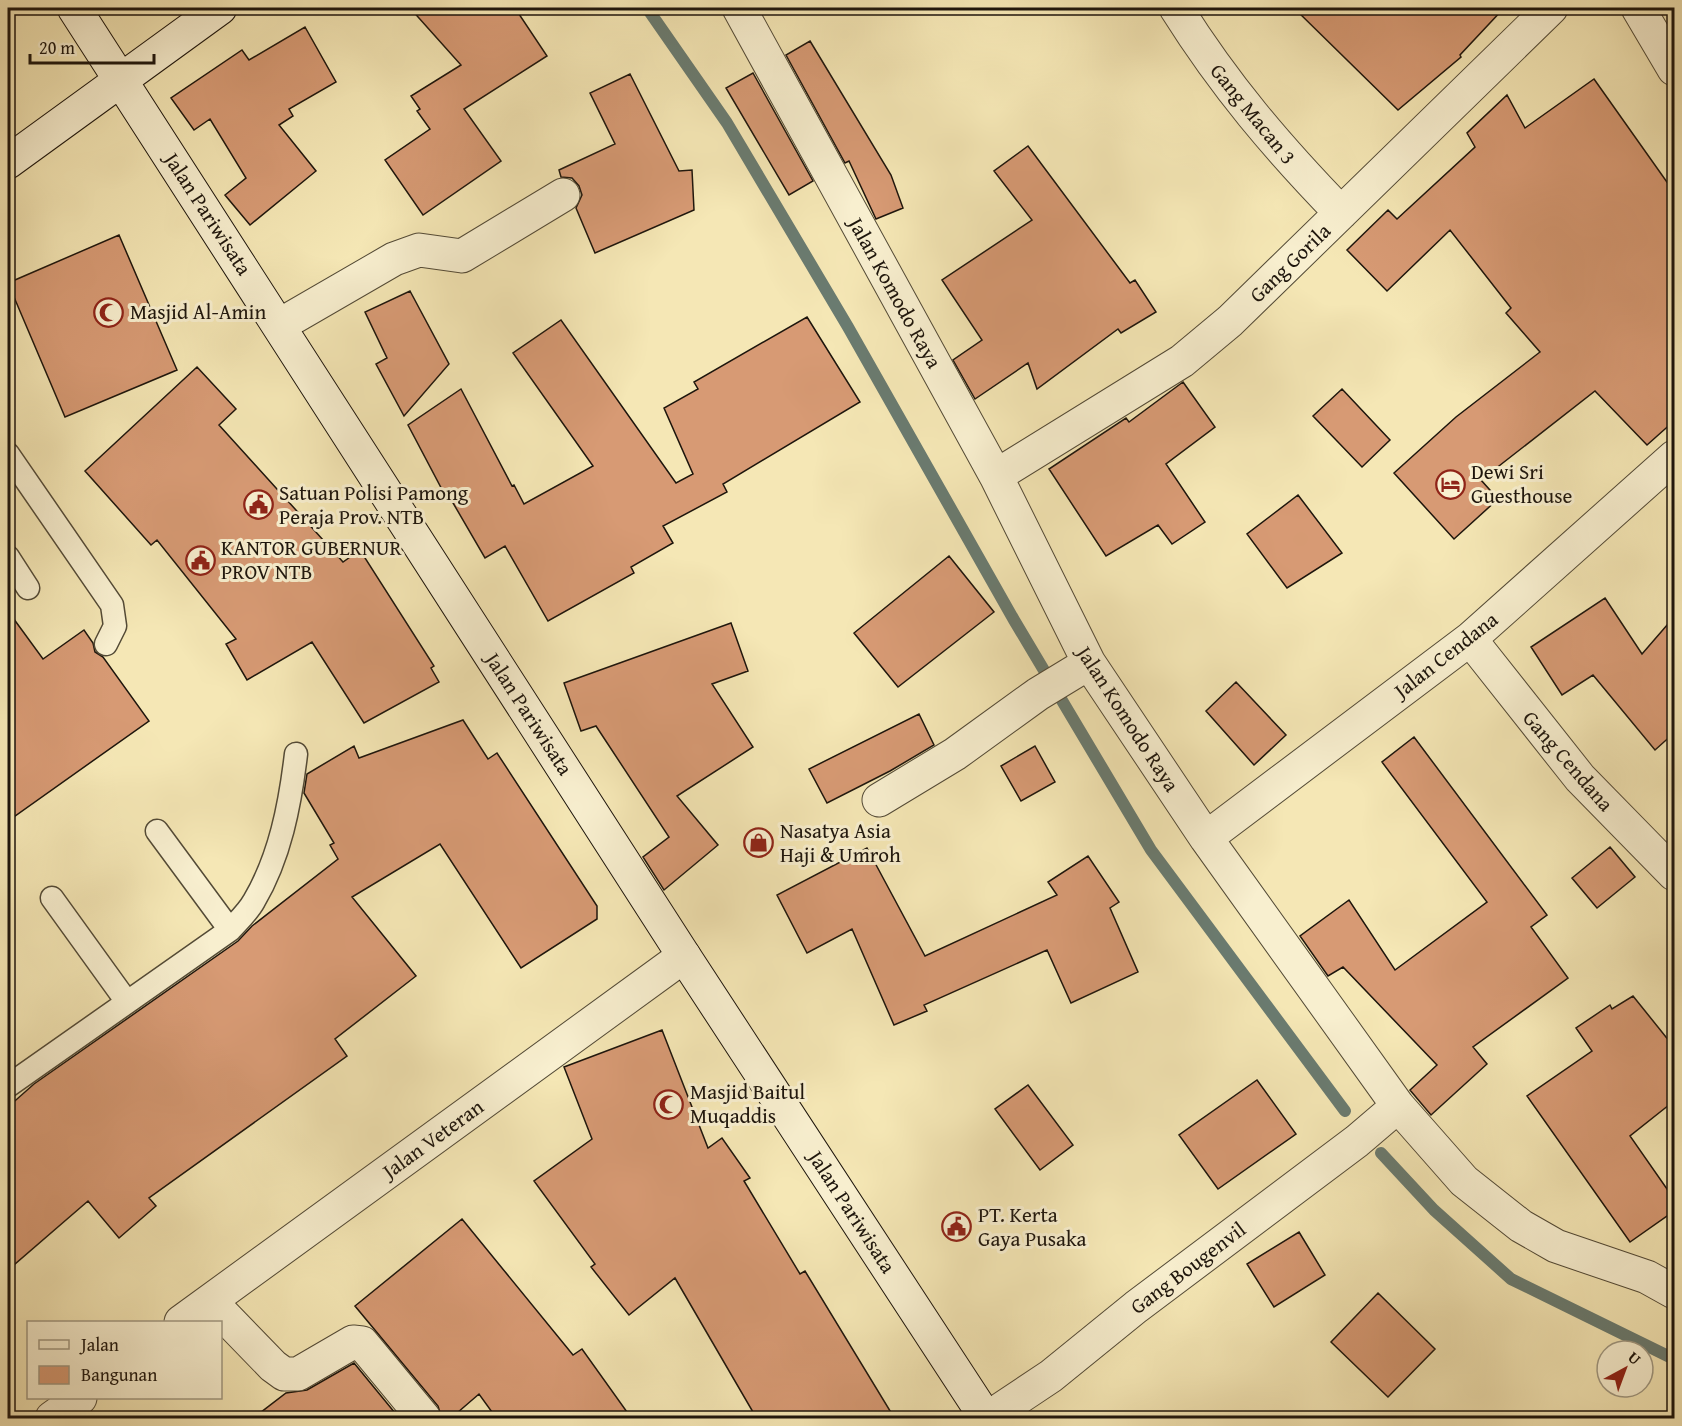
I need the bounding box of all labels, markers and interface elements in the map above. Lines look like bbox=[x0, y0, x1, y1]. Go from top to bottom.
scale bar bbox=[30, 27, 154, 65]
text: 20 m bbox=[39, 34, 75, 61]
street label: Gang Macan 3 bbox=[1203, 56, 1304, 171]
street label: Jalan Pariwisata bbox=[155, 144, 260, 281]
street label: Jalan Komodo Raya bbox=[840, 209, 950, 374]
street label: Gang Gorila bbox=[1242, 216, 1337, 309]
mosque icon: Masjid Al-Amin bbox=[93, 296, 125, 328]
place label: Masjid Al-Amin bbox=[130, 296, 266, 327]
place label: Dewi Sri Guesthouse bbox=[1471, 456, 1573, 511]
hotel icon: Dewi Sri Guesthouse bbox=[1434, 468, 1466, 500]
place label: Satuan Polisi Pamong Peraja Prov. NTB bbox=[279, 477, 469, 532]
public building icon: Satuan Polisi Pamong Peraja Prov. NTB bbox=[242, 489, 274, 521]
place label: KANTOR GUBERNUR PROV NTB bbox=[221, 532, 403, 587]
public building icon: KANTOR GUBERNUR PROV NTB bbox=[184, 544, 216, 576]
street label: Jalan Cendana bbox=[1385, 604, 1504, 707]
street label: Jalan Komodo Raya bbox=[1068, 637, 1187, 798]
street label: Jalan Pariwisata bbox=[476, 644, 581, 781]
street label: Gang Cendana bbox=[1516, 703, 1621, 818]
place label: Nasatya Asia Haji & Umroh bbox=[780, 815, 901, 870]
shop icon: Nasatya Asia Haji & Umroh bbox=[743, 827, 775, 859]
place label: Masjid Baitul Muqaddis bbox=[690, 1076, 805, 1131]
mosque icon: Masjid Baitul Muqaddis bbox=[653, 1088, 685, 1120]
street label: Jalan Veteran bbox=[373, 1091, 490, 1188]
street label: Jalan Pariwisata bbox=[799, 1142, 904, 1279]
place label: PT. Kerta Gaya Pusaka bbox=[978, 1199, 1087, 1254]
public building icon: PT. Kerta Gaya Pusaka bbox=[941, 1211, 973, 1243]
street label: Gang Bougenvil bbox=[1123, 1214, 1252, 1321]
legend bbox=[27, 1321, 222, 1399]
text: Jalan bbox=[79, 1331, 119, 1358]
north arrow bbox=[1595, 1339, 1655, 1399]
text: U bbox=[1623, 1345, 1647, 1370]
text: Bangunan bbox=[81, 1361, 157, 1388]

